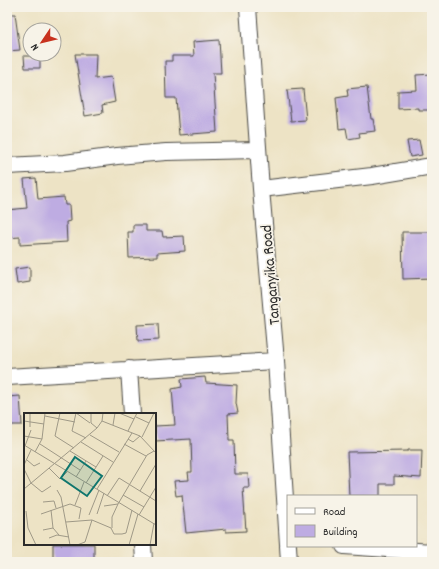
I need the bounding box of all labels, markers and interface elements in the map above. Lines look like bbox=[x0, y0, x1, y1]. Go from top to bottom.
north arrow bbox=[22, 22, 62, 62]
text: N bbox=[27, 39, 44, 53]
street label: Tanganyika Road bbox=[256, 224, 287, 326]
inset map bbox=[24, 413, 156, 545]
legend bbox=[287, 495, 417, 547]
text: Road bbox=[323, 504, 345, 521]
text: Building bbox=[323, 524, 358, 541]

